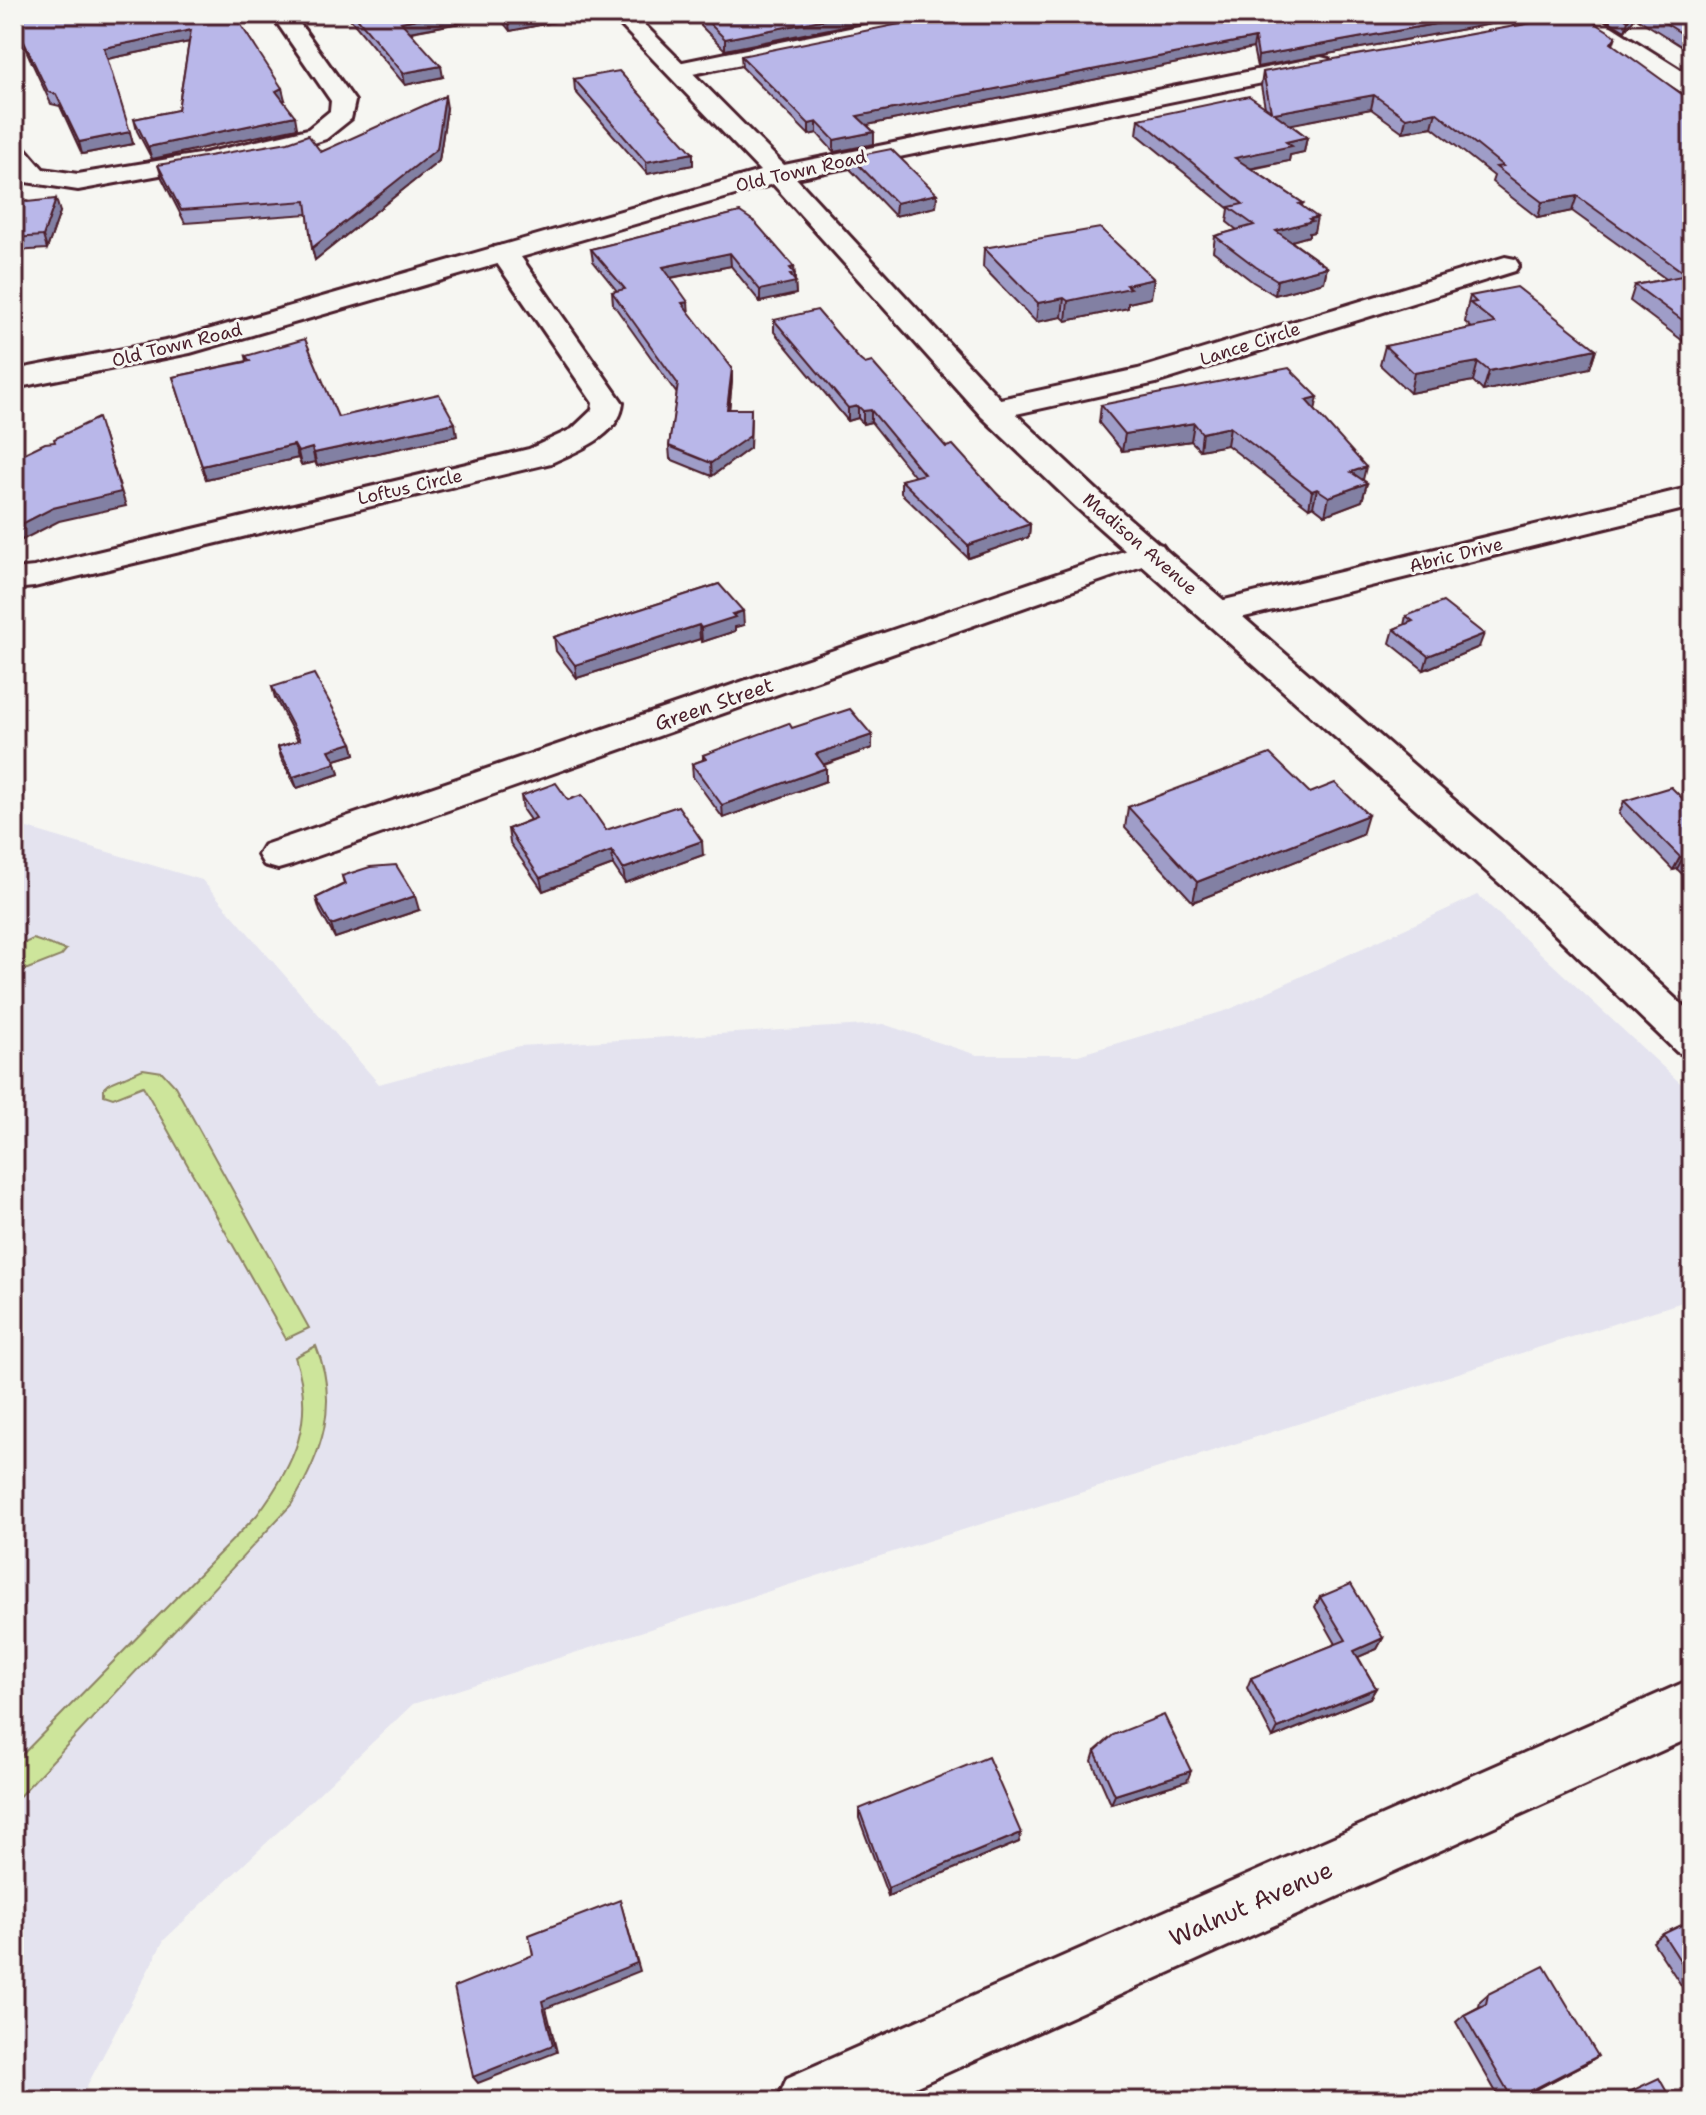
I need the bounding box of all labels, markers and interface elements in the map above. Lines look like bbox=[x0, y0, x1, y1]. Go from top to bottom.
street label: Old Town Road bbox=[733, 144, 869, 198]
street label: Lance Circle bbox=[1197, 316, 1303, 372]
street label: Old Town Road bbox=[109, 317, 245, 373]
street label: Loftus Circle bbox=[355, 463, 465, 511]
street label: Madison Avenue bbox=[1078, 488, 1202, 600]
street label: Abric Drive bbox=[1407, 532, 1505, 578]
street label: Green Street bbox=[651, 672, 777, 736]
street label: Walnut Avenue bbox=[1164, 1854, 1338, 1954]

